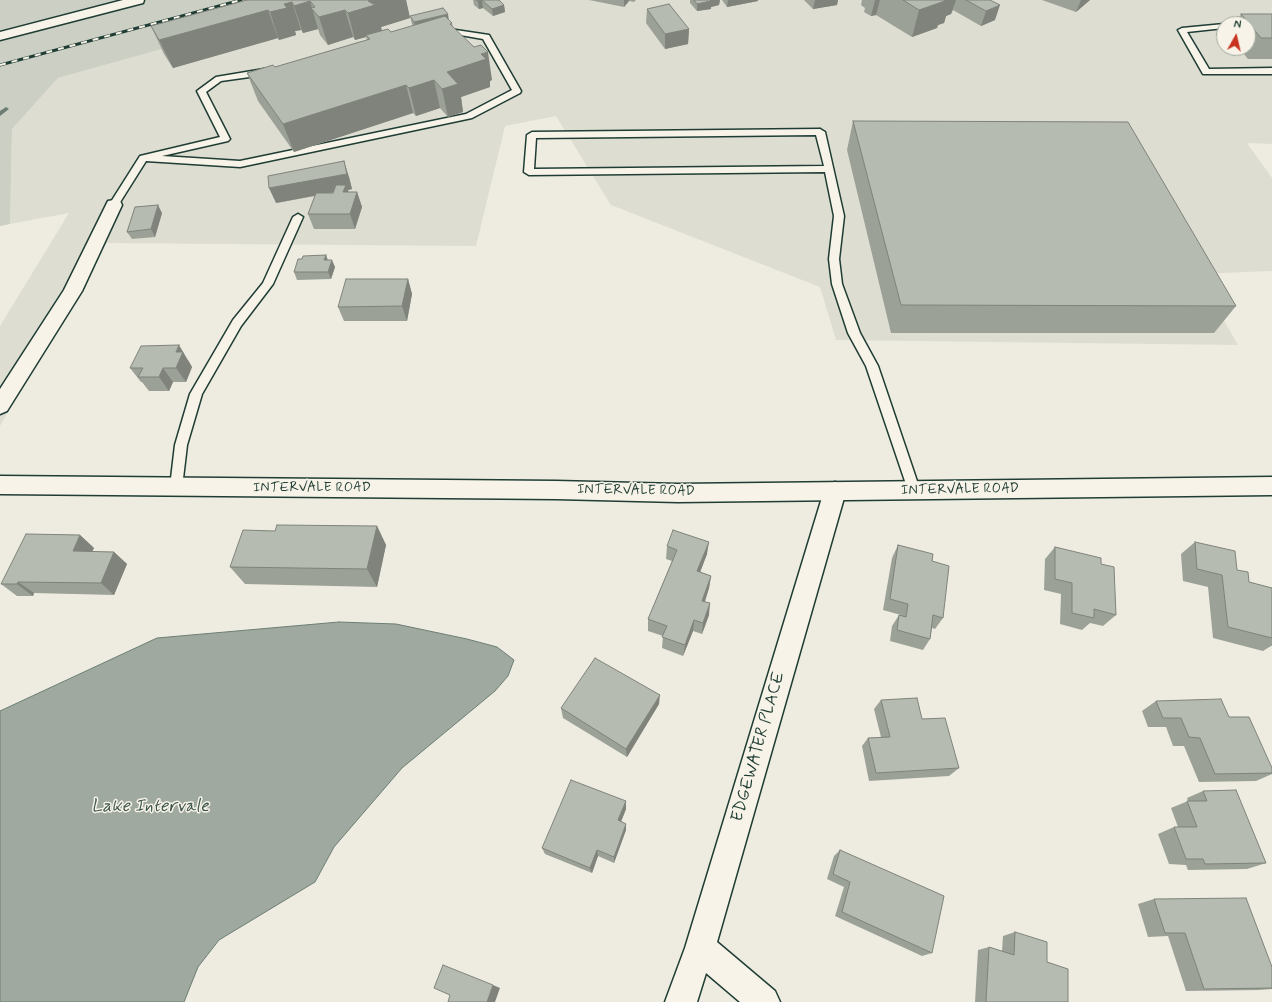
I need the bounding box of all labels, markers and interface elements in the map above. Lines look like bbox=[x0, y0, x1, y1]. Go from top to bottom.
north arrow bbox=[1216, 16, 1256, 56]
text: N bbox=[1233, 18, 1242, 33]
street label: INTERVALE ROAD bbox=[253, 480, 371, 496]
street label: INTERVALE ROAD bbox=[901, 481, 1019, 499]
street label: INTERVALE ROAD bbox=[577, 482, 695, 500]
street label: EDGEWATER PLACE bbox=[728, 670, 790, 824]
water label: Lake Intervale bbox=[91, 796, 209, 818]

